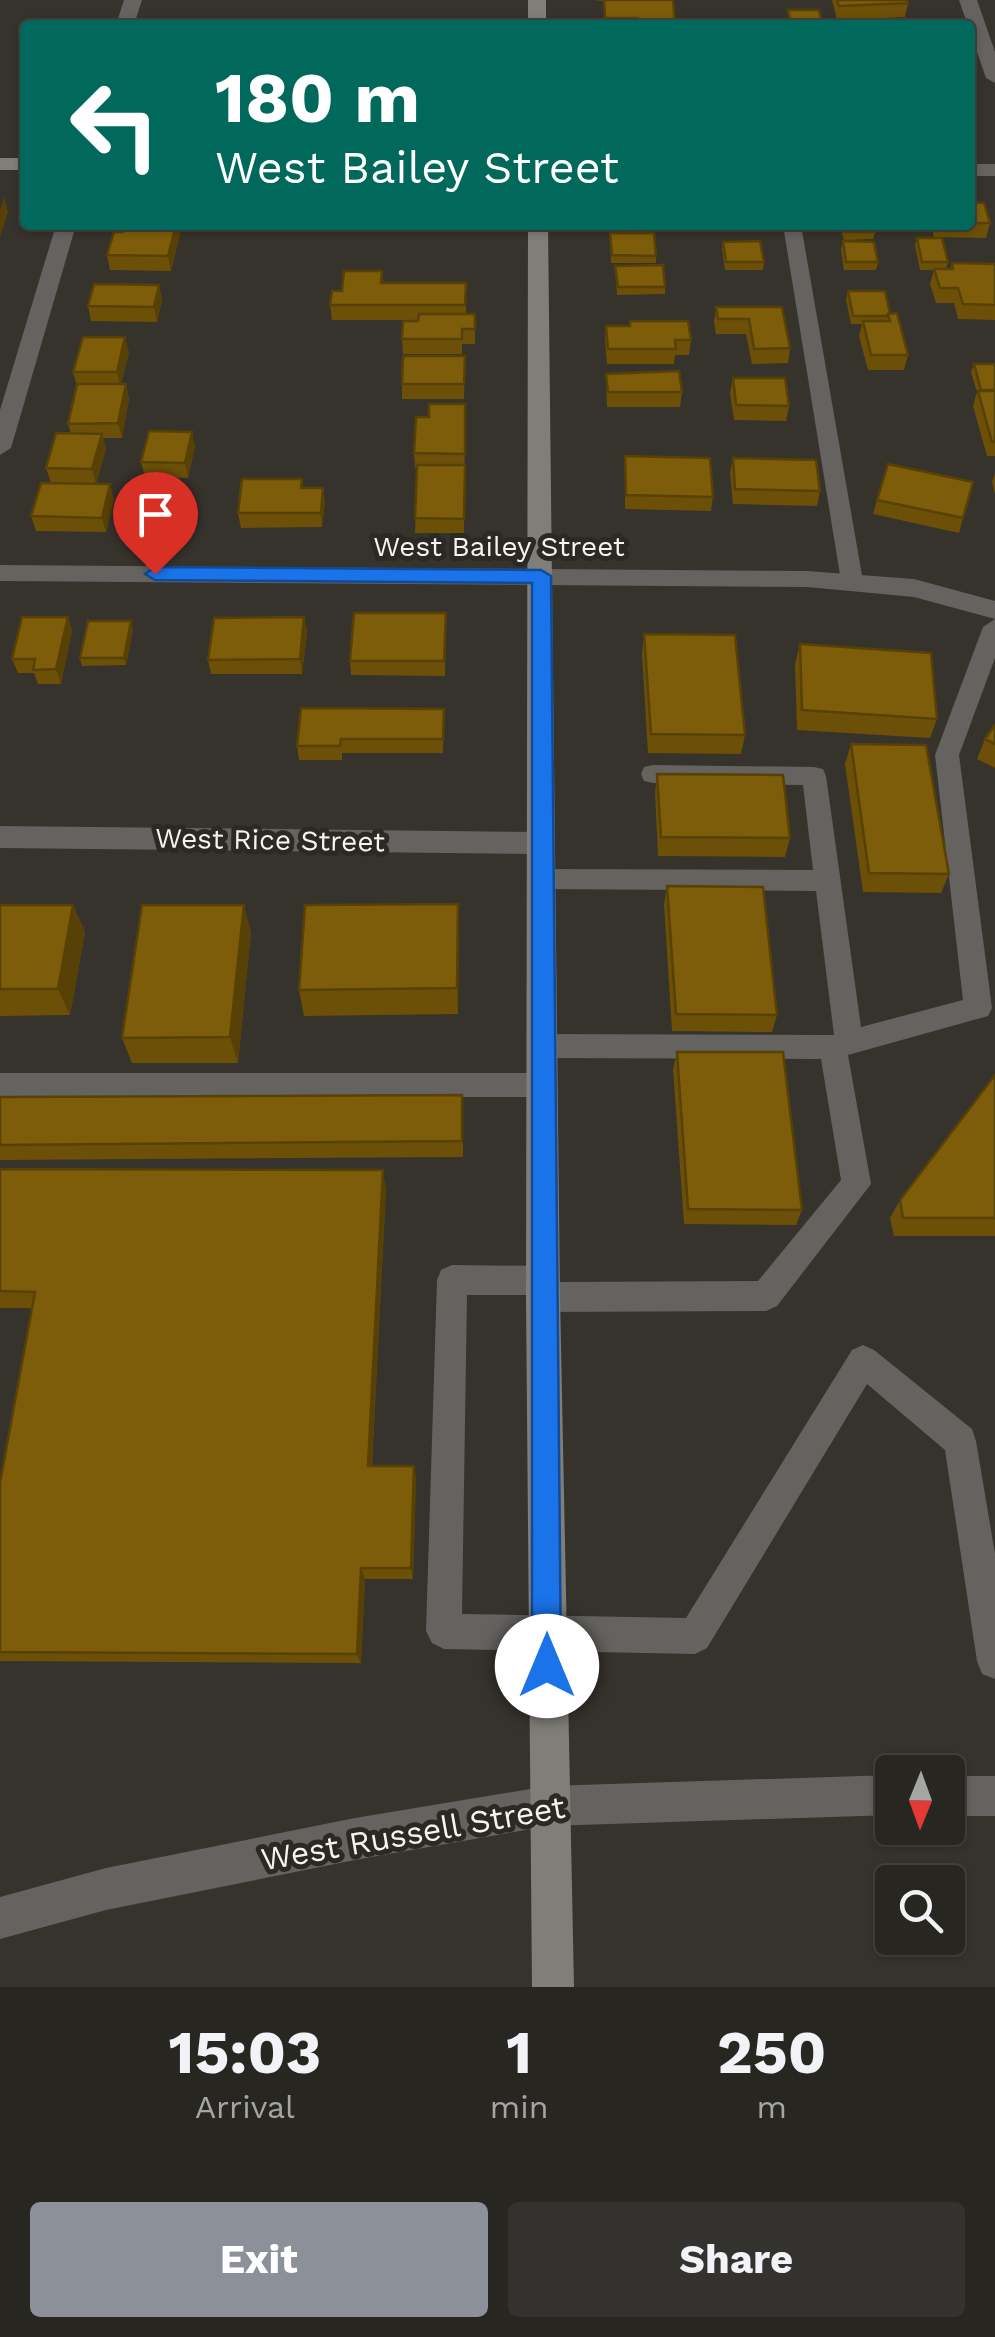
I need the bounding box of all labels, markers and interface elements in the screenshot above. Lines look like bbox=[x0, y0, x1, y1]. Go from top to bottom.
text: 180 m bbox=[215, 57, 420, 139]
icon: left bbox=[50, 60, 180, 190]
text: West Bailey Street bbox=[215, 141, 619, 194]
pin bbox=[113, 472, 198, 575]
icon: arrive bbox=[128, 487, 183, 542]
street label: West Bailey Street bbox=[373, 530, 625, 563]
street label: West Rice Street bbox=[155, 821, 385, 859]
position arrow bbox=[495, 1614, 599, 1718]
north arrow bbox=[875, 1755, 965, 1845]
map controls bbox=[875, 1755, 965, 1955]
street label: West Russell Street bbox=[258, 1788, 568, 1878]
button: search bbox=[875, 1865, 965, 1955]
text: 15:03 bbox=[169, 2017, 321, 2088]
text: 1 bbox=[506, 2017, 532, 2088]
text: 250 bbox=[717, 2017, 826, 2088]
text: Arrival bbox=[195, 2088, 295, 2126]
text: min bbox=[490, 2088, 549, 2126]
text: m bbox=[757, 2088, 787, 2126]
button: Exit bbox=[30, 2202, 488, 2317]
button: Share bbox=[508, 2202, 965, 2317]

